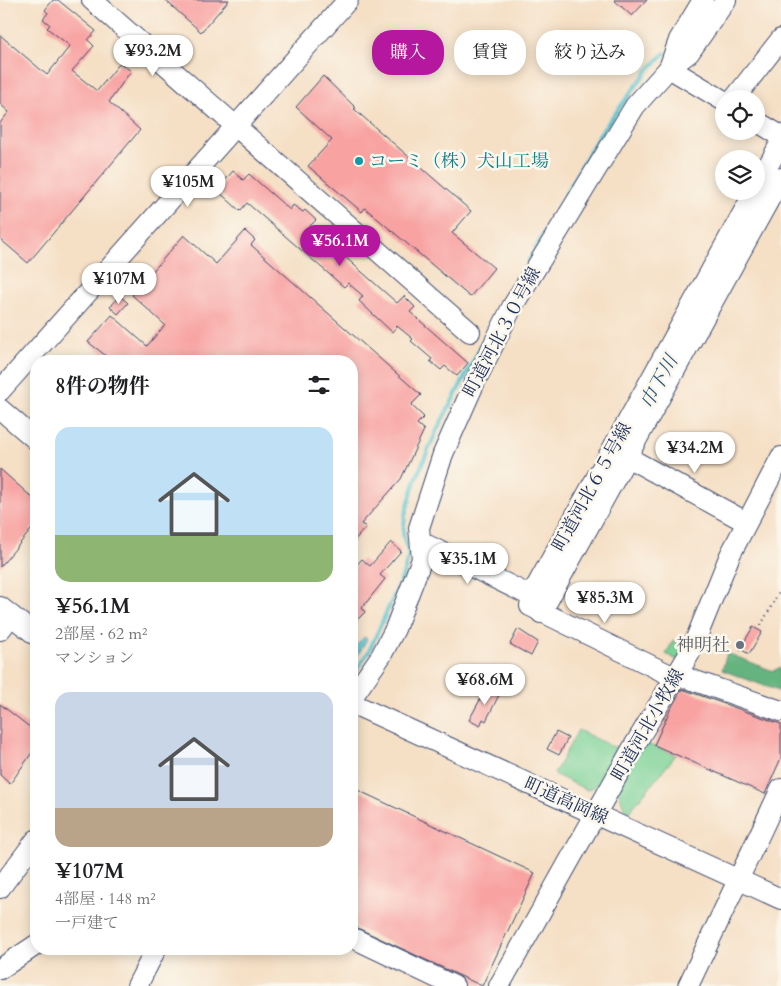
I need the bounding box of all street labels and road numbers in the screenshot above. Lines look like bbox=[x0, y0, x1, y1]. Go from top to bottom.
street label: 町道河北３０号線 bbox=[457, 263, 547, 401]
street label: 町道河北６５号線 bbox=[546, 418, 638, 556]
street label: 町道河北小牧線 bbox=[606, 664, 690, 786]
street label: 町道高岡線 bbox=[520, 771, 612, 831]

